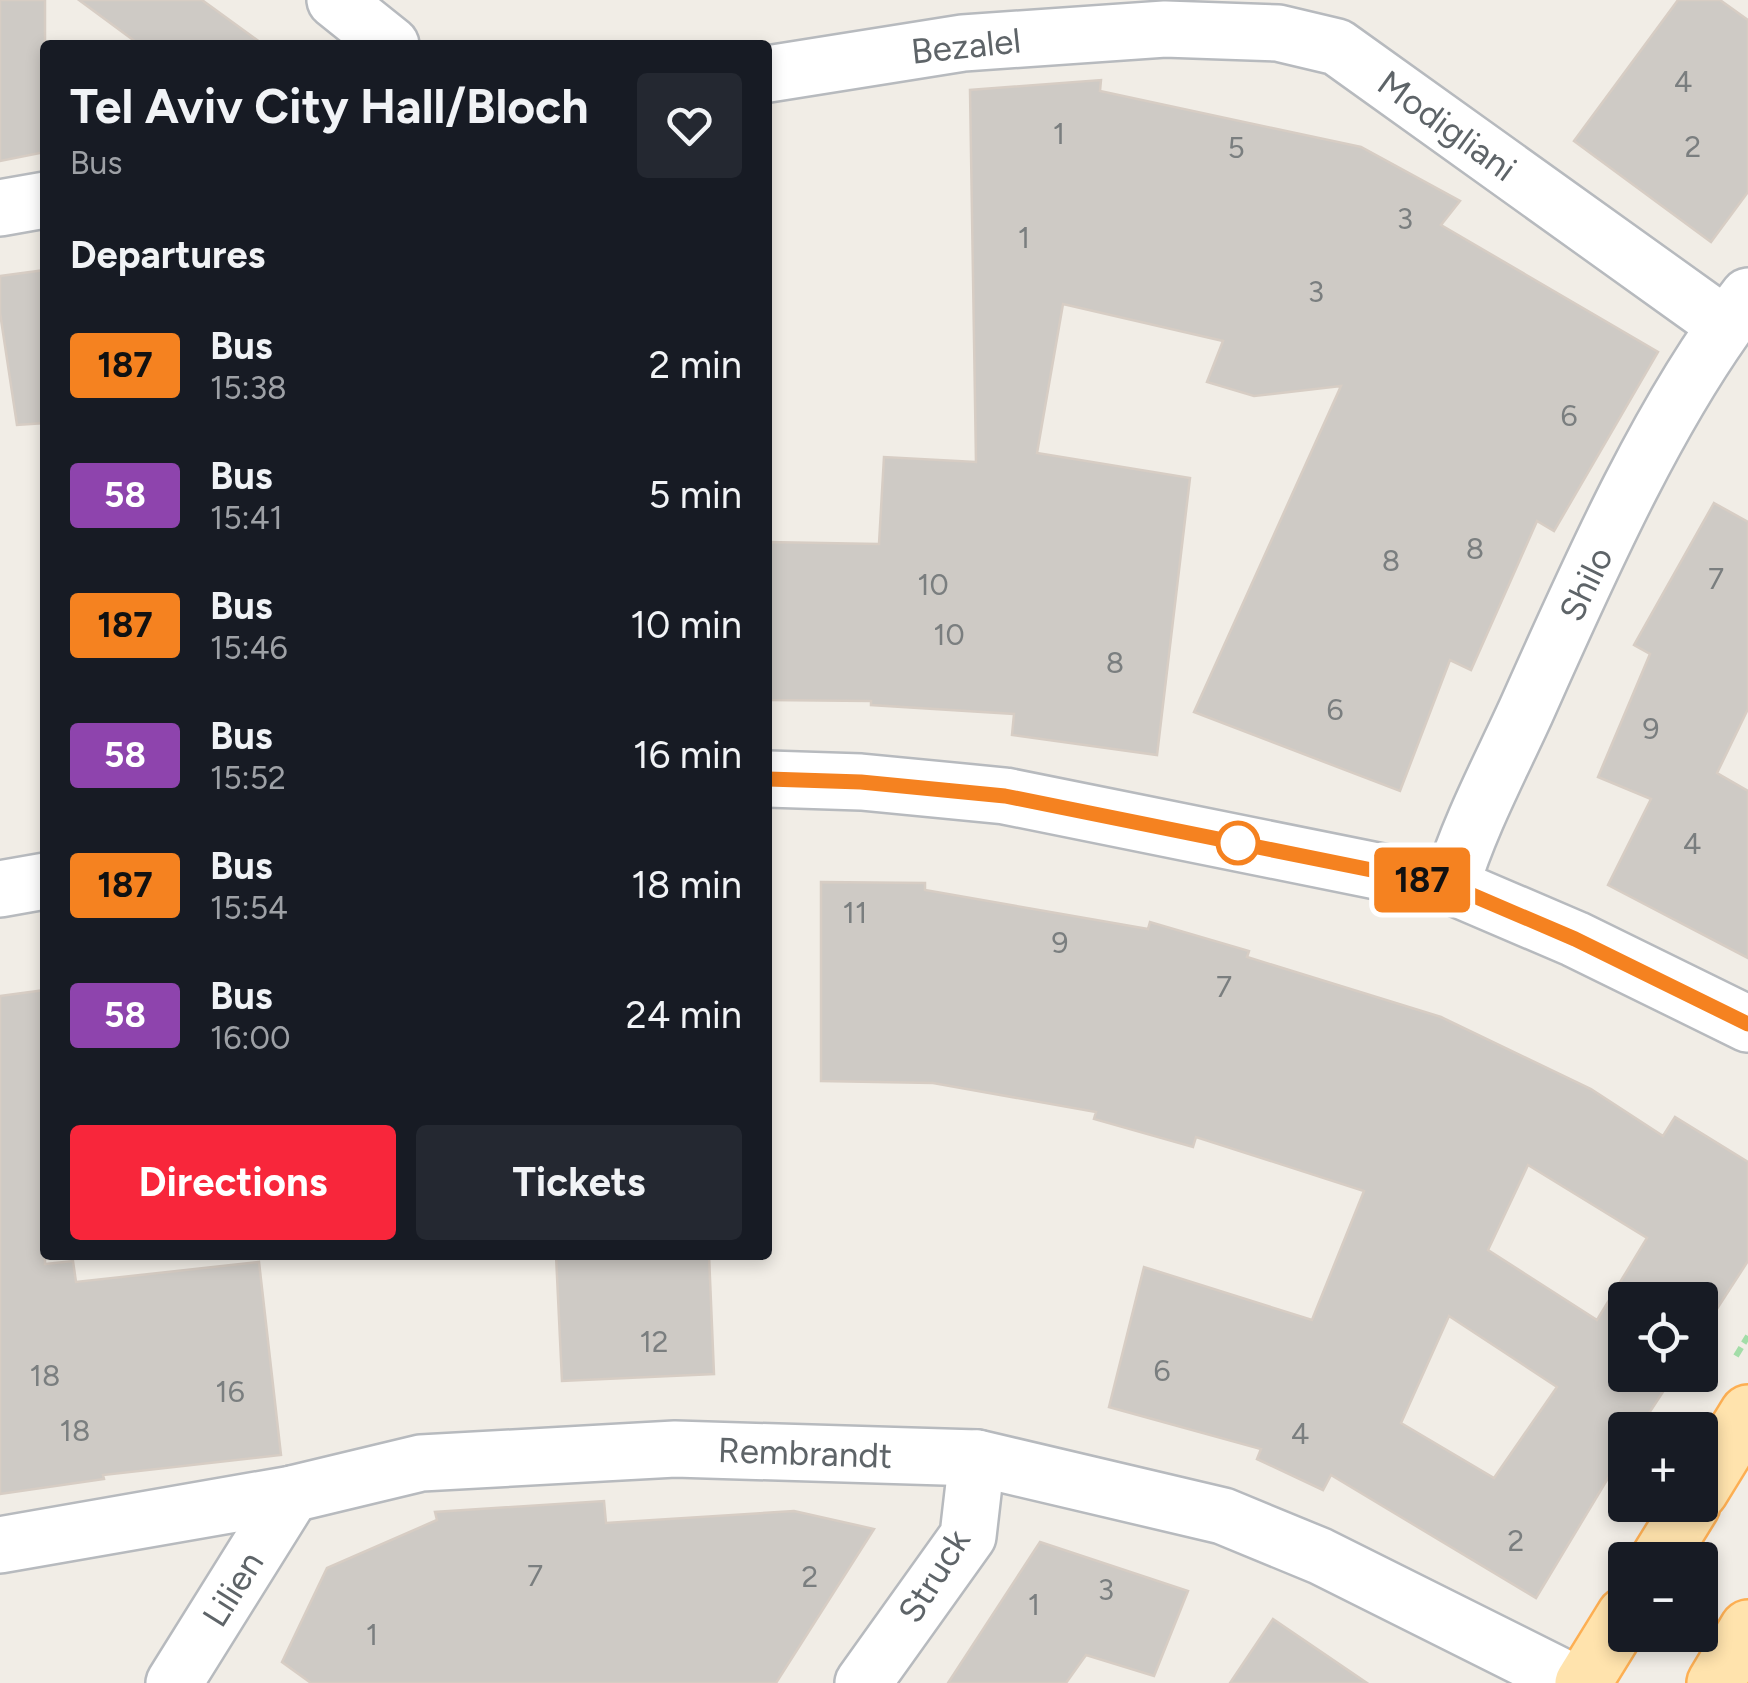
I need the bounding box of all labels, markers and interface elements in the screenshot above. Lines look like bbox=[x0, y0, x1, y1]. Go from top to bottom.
street label: Bezalel bbox=[909, 19, 1023, 73]
street label: Modigliani bbox=[1370, 62, 1524, 190]
house number: 4 bbox=[1674, 63, 1692, 100]
button: heart bbox=[637, 73, 742, 178]
text: Tel Aviv City Hall/Bloch bbox=[70, 77, 589, 135]
house number: 1 bbox=[1053, 115, 1065, 152]
house number: 2 bbox=[1685, 128, 1701, 165]
house number: 5 bbox=[1227, 129, 1245, 166]
text: Bus bbox=[70, 144, 122, 182]
house number: 3 bbox=[1397, 200, 1413, 237]
house number: 1 bbox=[1018, 219, 1030, 256]
text: Departures bbox=[70, 232, 265, 278]
house number: 3 bbox=[1308, 273, 1324, 310]
text: Bus bbox=[210, 323, 273, 369]
text: 2 min bbox=[649, 342, 742, 388]
text: 187 bbox=[97, 344, 153, 386]
text: 15:38 bbox=[210, 369, 287, 407]
house number: 6 bbox=[1561, 397, 1578, 434]
text: Bus bbox=[210, 453, 273, 499]
text: 5 min bbox=[648, 472, 742, 518]
text: 58 bbox=[104, 474, 146, 516]
text: 15:41 bbox=[210, 499, 283, 537]
house number: 8 bbox=[1466, 530, 1484, 567]
street label: Shilo bbox=[1550, 540, 1622, 628]
house number: 8 bbox=[1382, 542, 1400, 579]
house number: 7 bbox=[1708, 560, 1724, 597]
house number: 10 bbox=[917, 566, 949, 603]
text: Bus bbox=[210, 583, 273, 629]
text: 10 min bbox=[630, 602, 742, 648]
text: 187 bbox=[97, 604, 153, 646]
house number: 10 bbox=[933, 616, 965, 653]
text: 15:46 bbox=[210, 629, 288, 667]
house number: 8 bbox=[1106, 644, 1124, 681]
house number: 6 bbox=[1327, 691, 1344, 728]
house number: 9 bbox=[1643, 710, 1659, 747]
text: Bus bbox=[210, 713, 273, 759]
text: 16 min bbox=[633, 732, 742, 778]
text: 58 bbox=[104, 734, 146, 776]
text: 15:52 bbox=[210, 759, 286, 797]
unlabelled marker bbox=[1217, 822, 1259, 864]
house number: 4 bbox=[1683, 825, 1701, 862]
text: Bus bbox=[210, 843, 273, 889]
line badge: 187 bbox=[1364, 848, 1480, 912]
text: 187 bbox=[1394, 859, 1450, 901]
text: 18 min bbox=[631, 862, 742, 908]
text: 187 bbox=[97, 864, 153, 906]
text: 15:54 bbox=[210, 889, 288, 927]
house number: 11 bbox=[843, 894, 867, 931]
house number: 9 bbox=[1052, 924, 1068, 961]
house number: 7 bbox=[1216, 968, 1232, 1005]
text: Bus bbox=[210, 973, 273, 1019]
text: 24 min bbox=[625, 992, 742, 1038]
text: 58 bbox=[104, 994, 146, 1036]
text: 16:00 bbox=[210, 1019, 290, 1057]
button: Directions bbox=[70, 1125, 396, 1240]
button: Tickets bbox=[416, 1125, 742, 1240]
map controls bbox=[1608, 1282, 1718, 1652]
button: locate bbox=[1608, 1282, 1718, 1392]
house number: 12 bbox=[639, 1323, 669, 1360]
house number: 6 bbox=[1154, 1352, 1171, 1389]
house number: 18 bbox=[30, 1357, 60, 1394]
house number: 16 bbox=[215, 1373, 245, 1410]
house number: 18 bbox=[60, 1412, 90, 1449]
button: + bbox=[1608, 1412, 1718, 1522]
house number: 4 bbox=[1291, 1415, 1309, 1452]
street label: Rembrandt bbox=[717, 1429, 893, 1477]
street label: Struck bbox=[889, 1522, 979, 1630]
house number: 2 bbox=[1508, 1522, 1524, 1559]
button: − bbox=[1608, 1542, 1718, 1652]
street label: Lilien bbox=[194, 1544, 272, 1634]
house number: 7 bbox=[527, 1557, 543, 1594]
house number: 2 bbox=[802, 1558, 818, 1595]
house number: 3 bbox=[1098, 1571, 1114, 1608]
house number: 1 bbox=[1028, 1586, 1040, 1623]
house number: 1 bbox=[366, 1616, 378, 1653]

